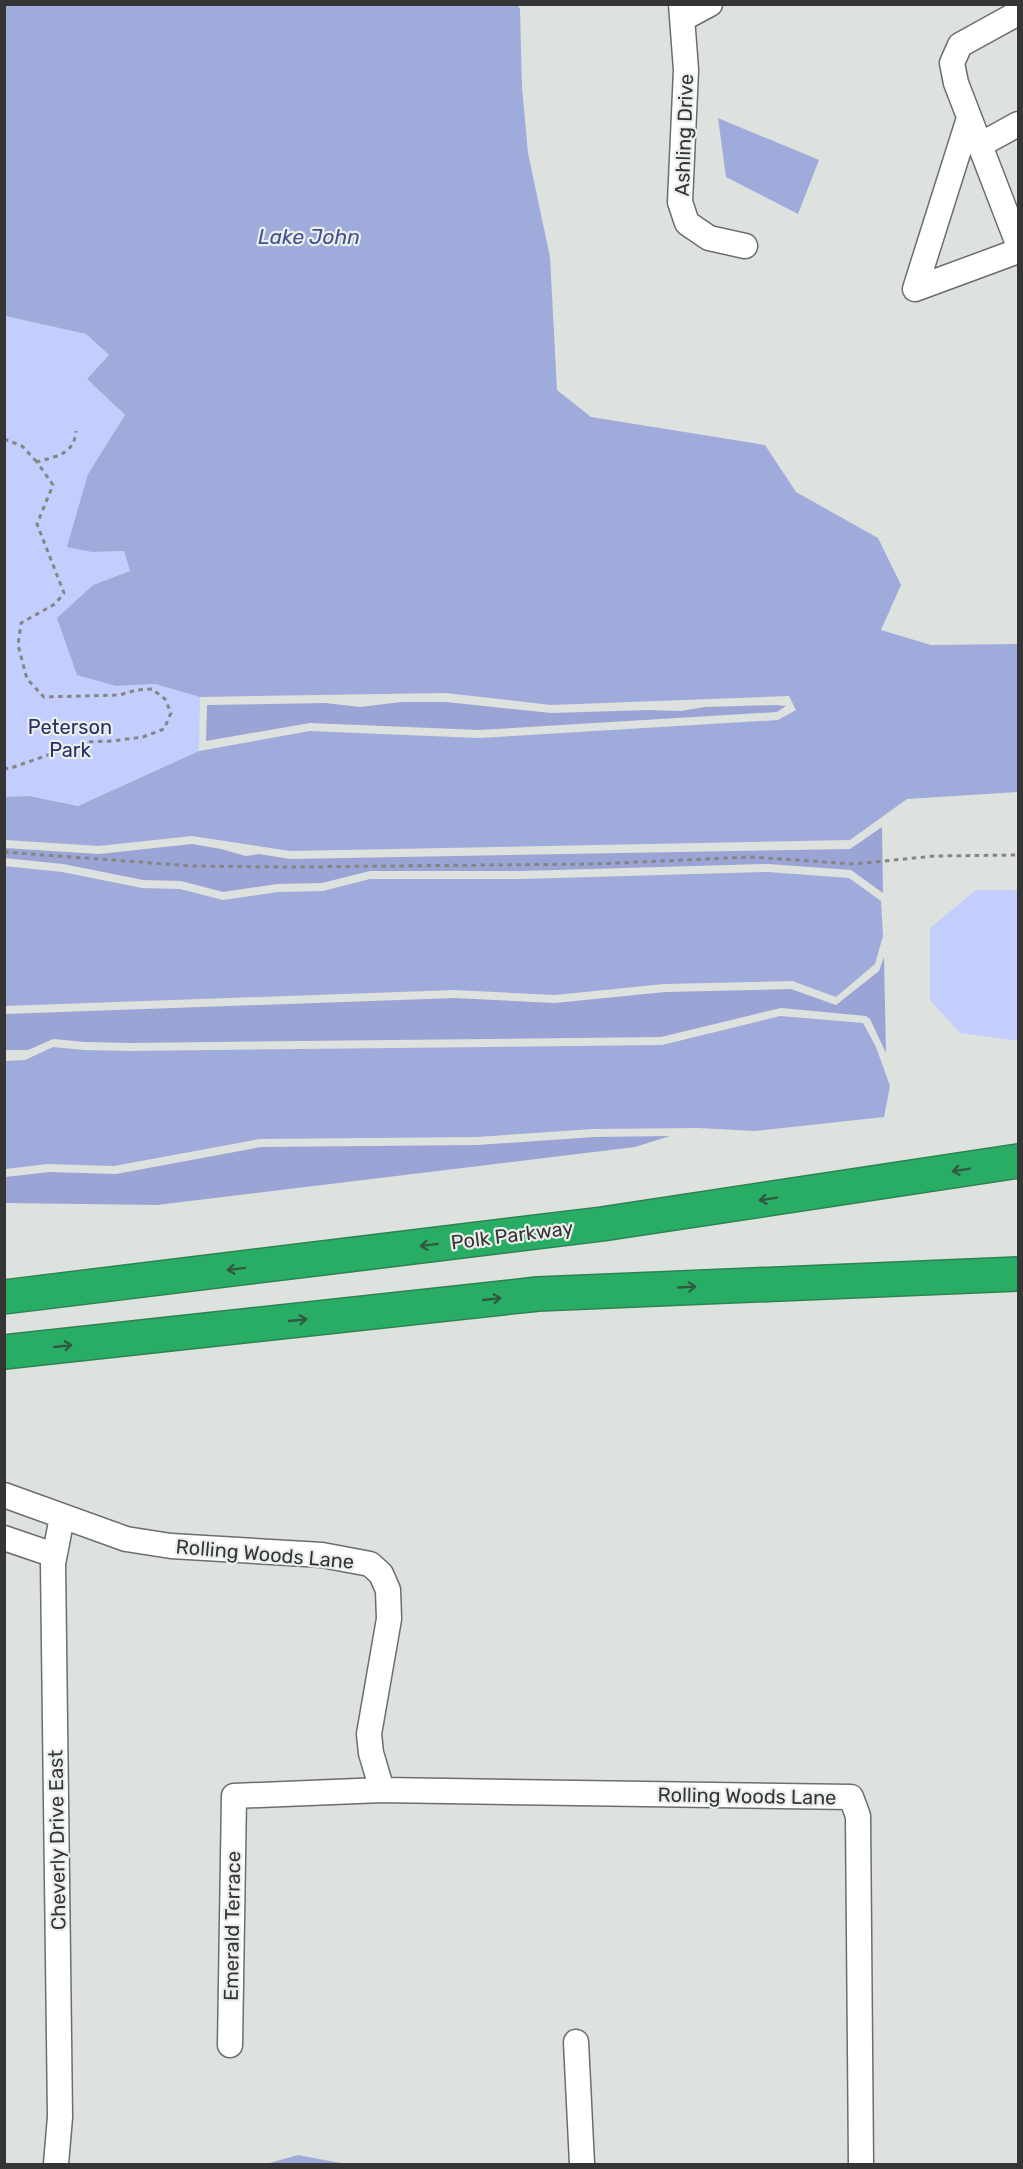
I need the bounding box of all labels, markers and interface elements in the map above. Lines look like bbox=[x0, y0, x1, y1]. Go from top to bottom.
street label: Ashling Drive bbox=[670, 73, 698, 197]
water label: Lake John bbox=[258, 224, 360, 249]
park label: Peterson Park bbox=[28, 715, 112, 762]
one-way arrow bbox=[951, 1164, 971, 1175]
one-way arrow bbox=[759, 1194, 778, 1205]
street label: Polk Parkway bbox=[449, 1216, 575, 1254]
one-way arrow bbox=[420, 1240, 440, 1251]
one-way arrow bbox=[226, 1264, 246, 1275]
one-way arrow bbox=[676, 1281, 696, 1292]
one-way arrow bbox=[482, 1293, 502, 1304]
one-way arrow bbox=[288, 1314, 308, 1325]
one-way arrow bbox=[52, 1340, 72, 1351]
street label: Rolling Woods Lane bbox=[175, 1534, 355, 1574]
street label: Cheverly Drive East bbox=[43, 1749, 71, 1930]
street label: Rolling Woods Lane bbox=[657, 1782, 837, 1810]
street label: Emerald Terrace bbox=[219, 1851, 245, 2001]

